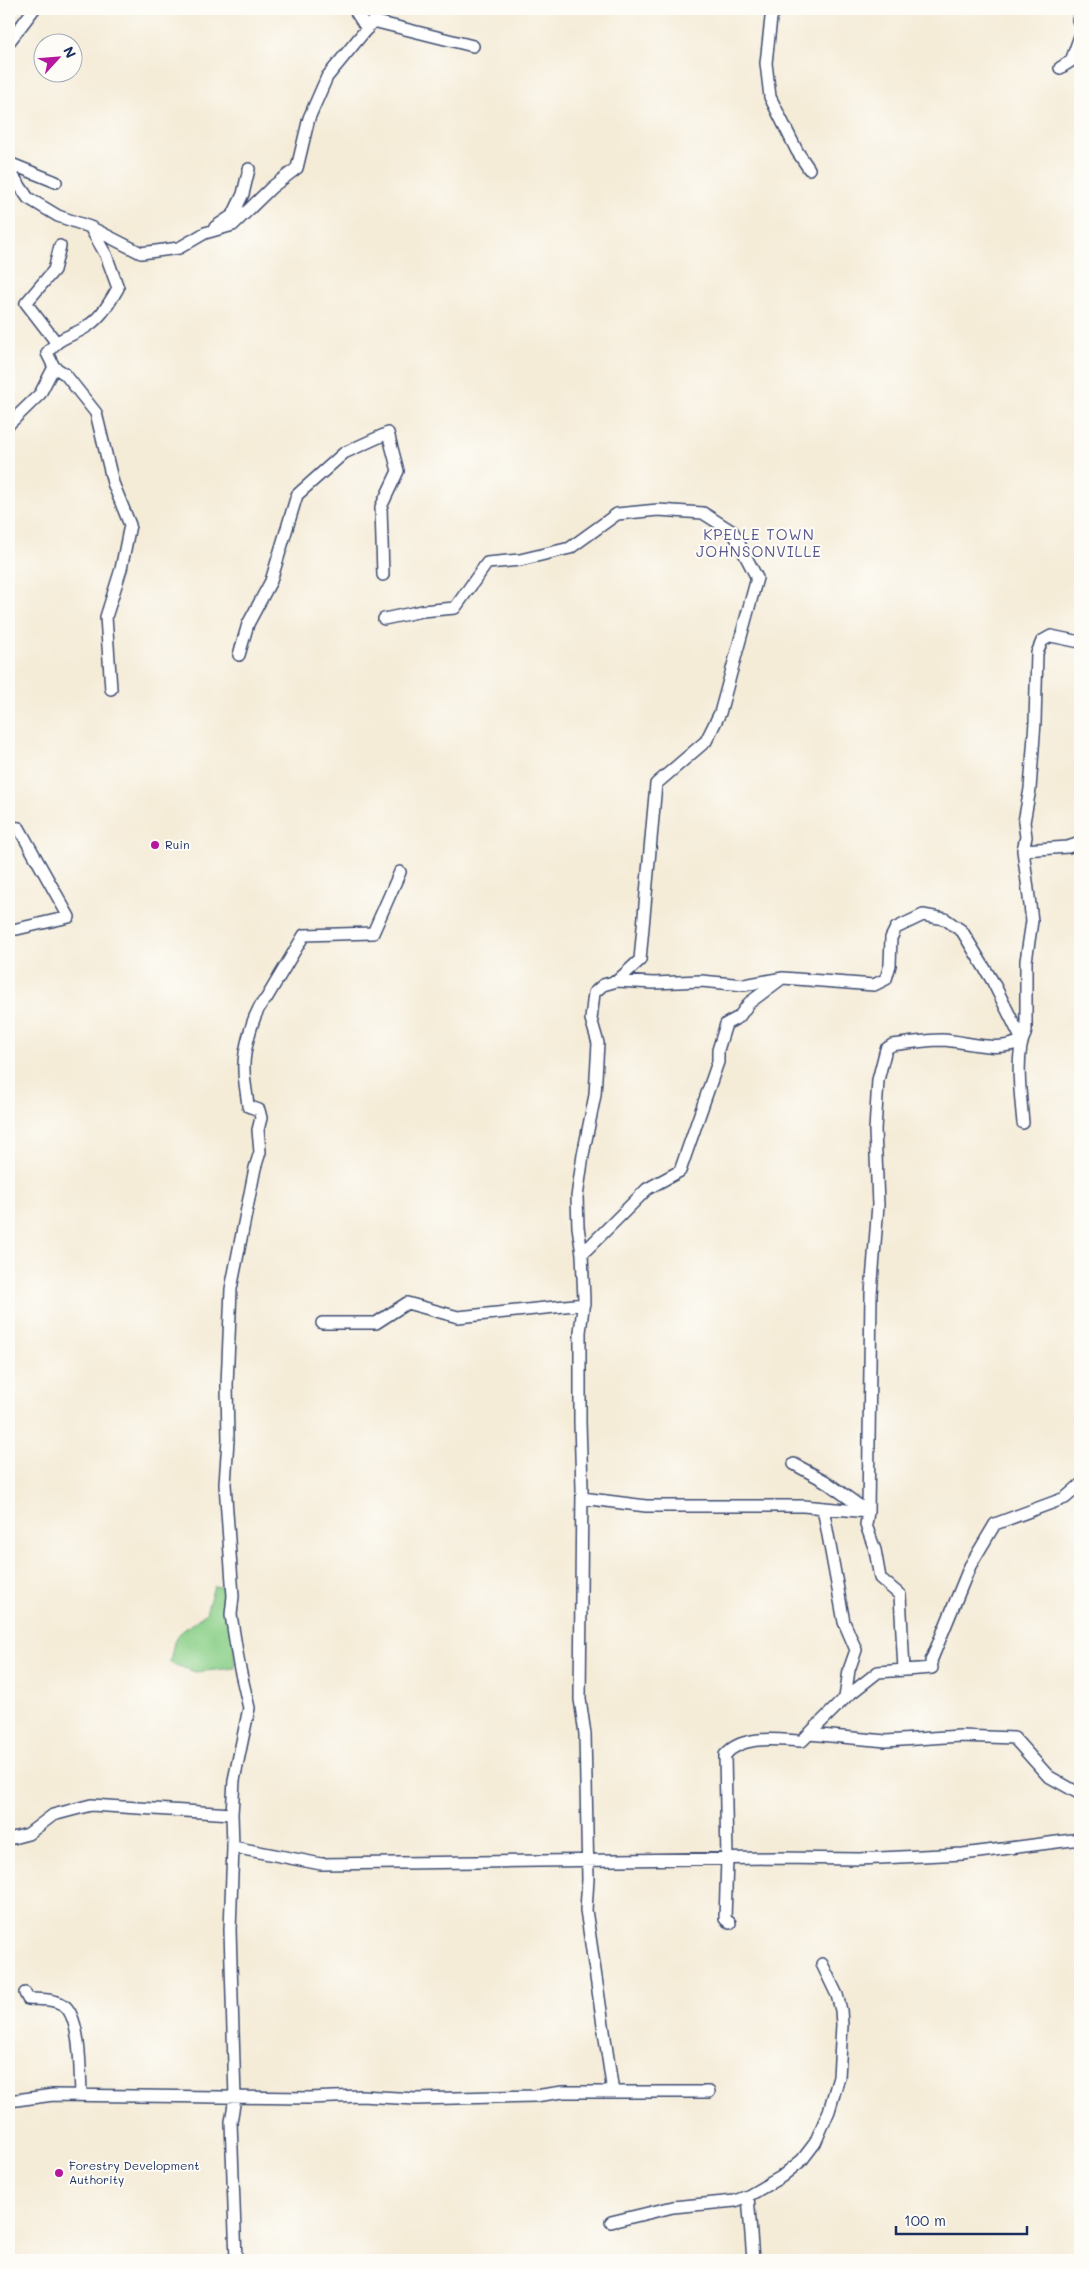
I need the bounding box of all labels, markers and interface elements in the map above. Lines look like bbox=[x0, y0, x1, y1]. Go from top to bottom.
north arrow bbox=[32, 32, 82, 82]
text: N bbox=[59, 43, 81, 61]
district label: KPELLE TOWN JOHNSONVILLE bbox=[696, 524, 822, 561]
place label: Ruin bbox=[165, 836, 190, 852]
marker: Ruin bbox=[149, 839, 161, 851]
place label: Forestry Development Authority bbox=[69, 2157, 199, 2187]
marker: Forestry Development Authority bbox=[53, 2167, 65, 2179]
scale bar bbox=[896, 2204, 1028, 2236]
text: 100 m bbox=[904, 2210, 946, 2230]

